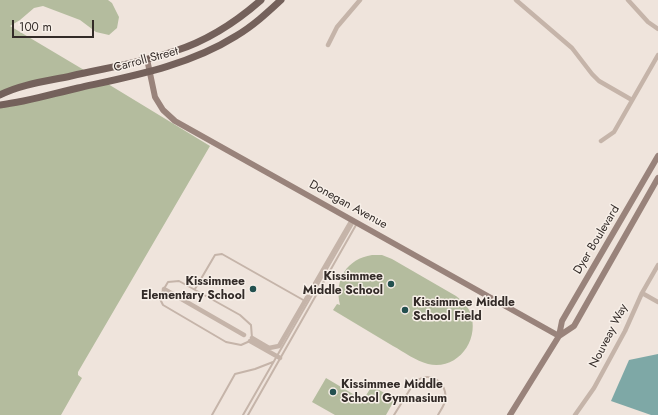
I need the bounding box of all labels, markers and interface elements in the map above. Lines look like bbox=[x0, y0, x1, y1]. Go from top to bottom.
scale bar bbox=[14, 12, 96, 38]
text: 100 m bbox=[19, 18, 52, 36]
street label: Carroll Street bbox=[112, 44, 180, 76]
street label: Donegan Avenue bbox=[306, 178, 390, 232]
street label: Dyer Boulevard bbox=[571, 203, 623, 277]
place label: Kissimmee Middle School bbox=[303, 270, 383, 298]
place label: Kissimmee Elementary School bbox=[141, 275, 245, 303]
marker: Kissimmee Middle School bbox=[386, 279, 396, 289]
marker: Kissimmee Elementary School bbox=[248, 284, 258, 294]
place label: Kissimmee Middle School Field bbox=[413, 296, 515, 324]
street label: Nouveay Way bbox=[587, 302, 631, 370]
marker: Kissimmee Middle School Field bbox=[400, 305, 410, 315]
place label: Kissimmee Middle School Gymnasium bbox=[341, 378, 447, 406]
marker: Kissimmee Middle School Gymnasium bbox=[328, 387, 338, 397]

